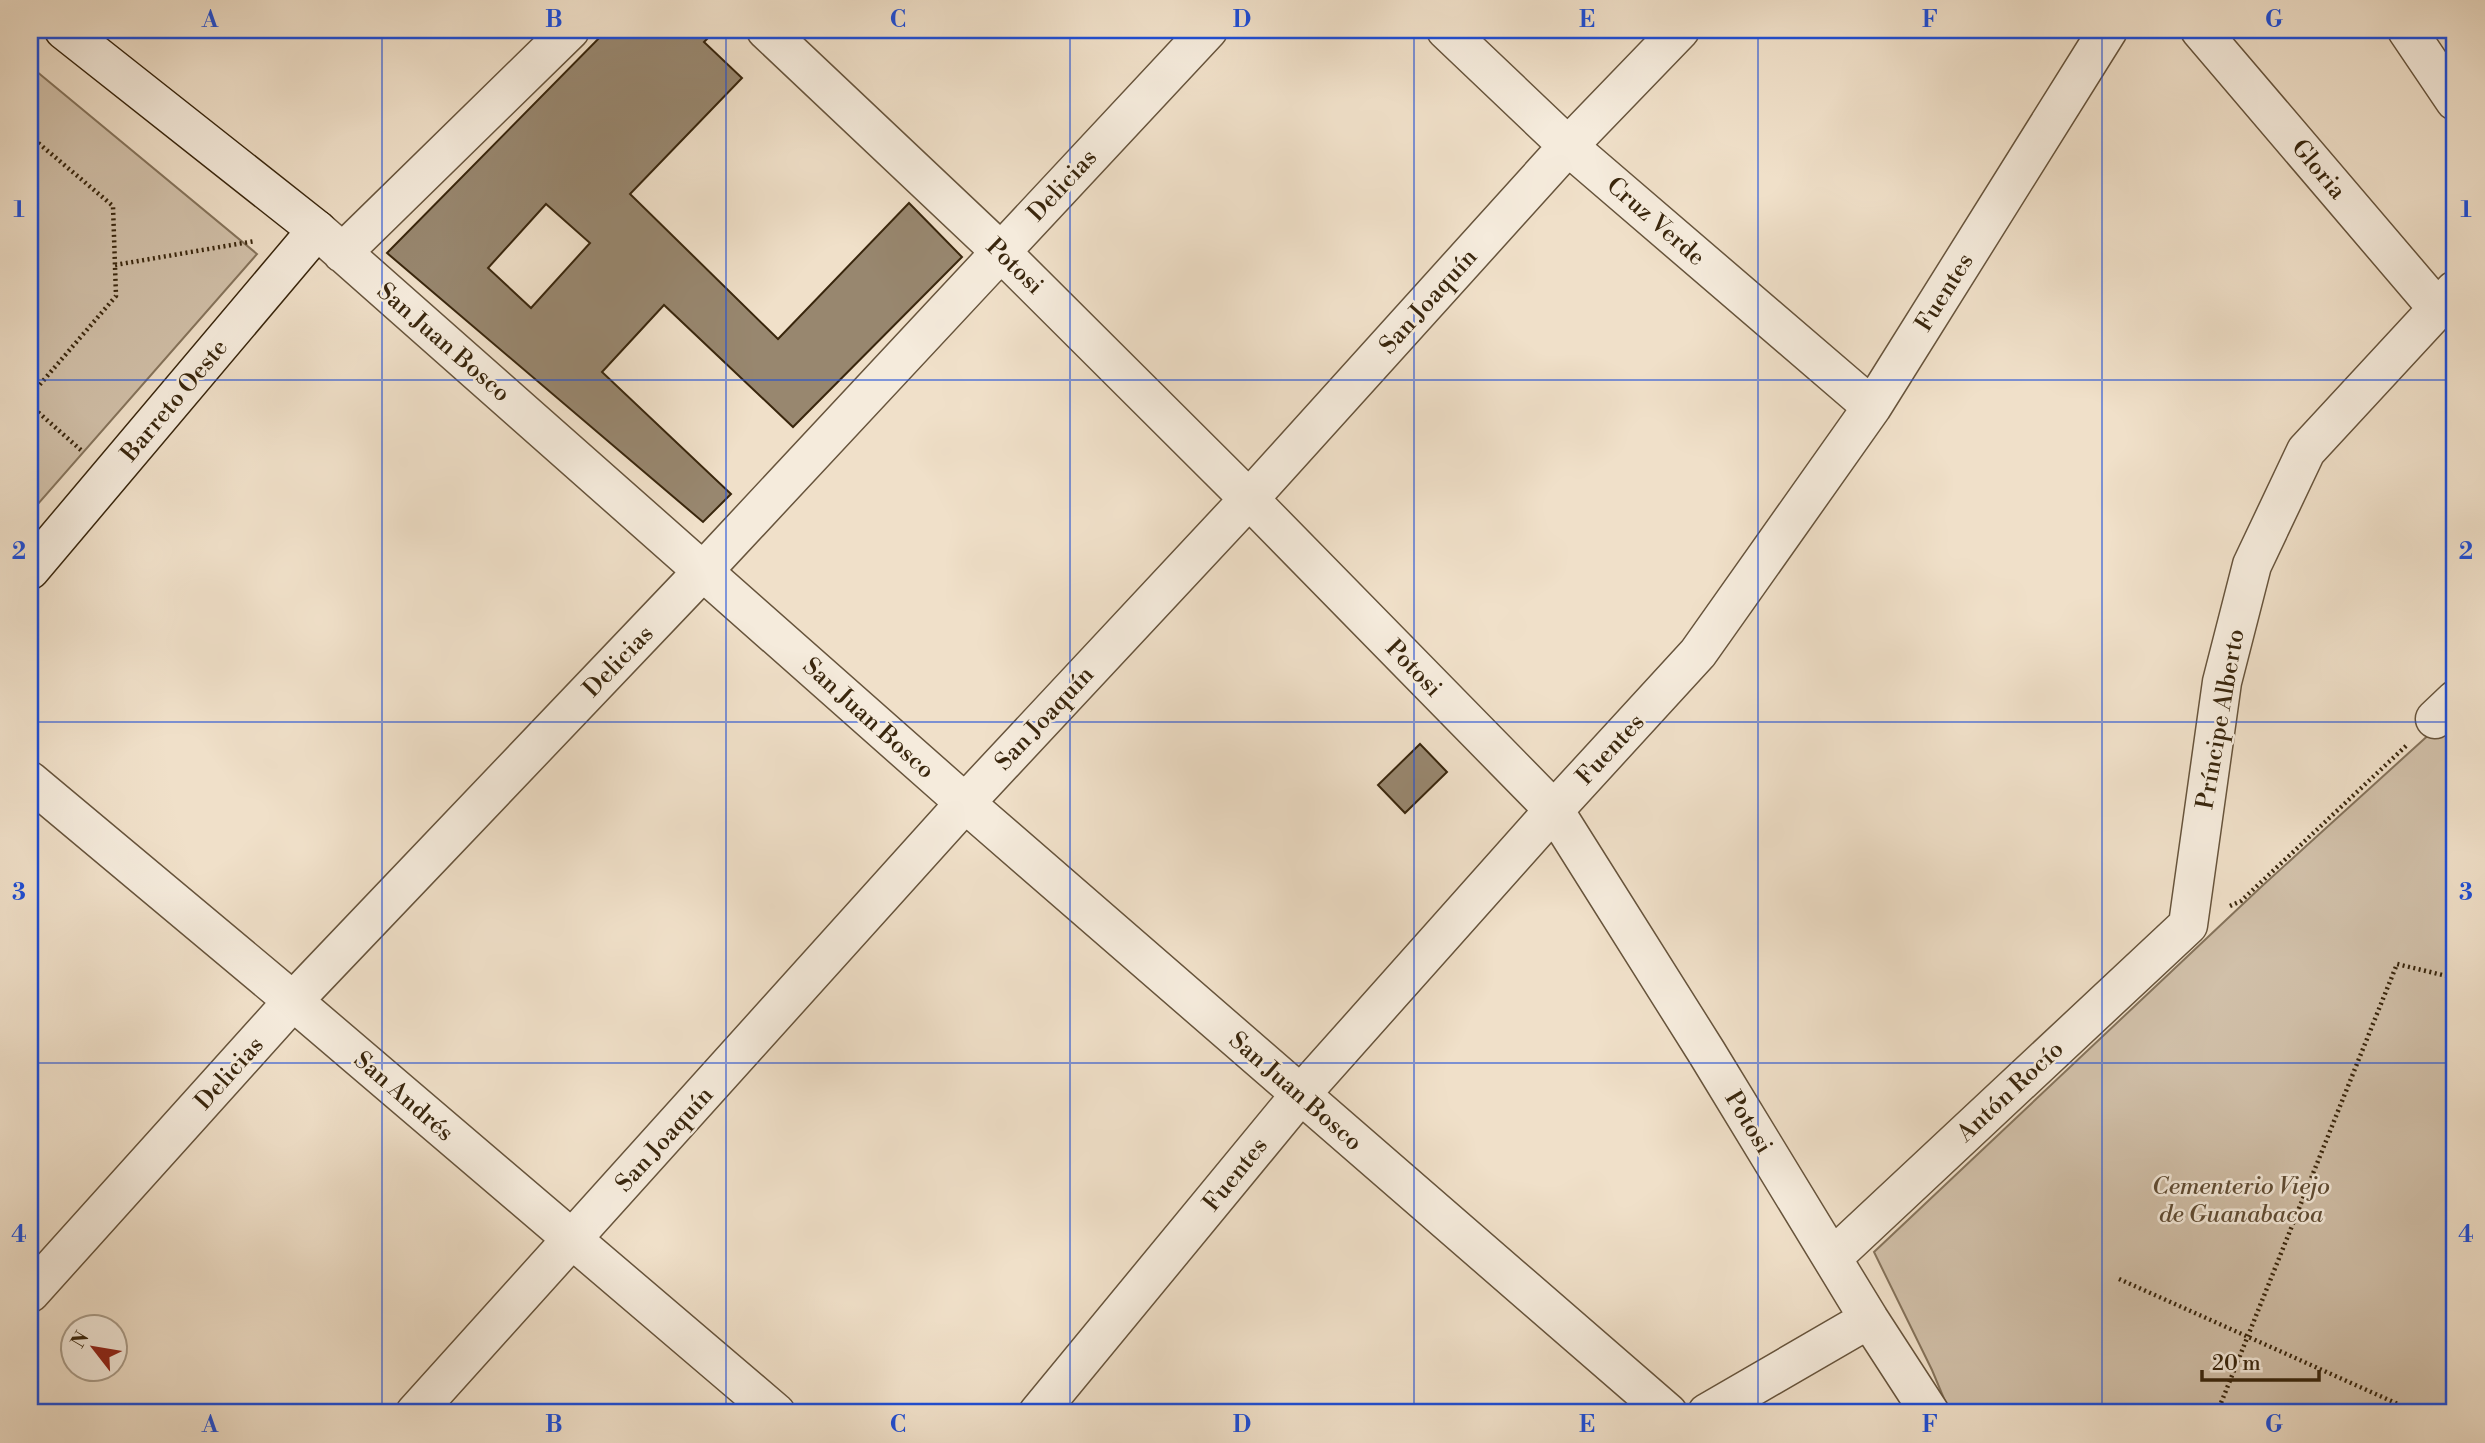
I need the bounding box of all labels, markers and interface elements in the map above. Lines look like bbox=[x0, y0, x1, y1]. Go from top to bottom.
text: A bbox=[201, 6, 219, 34]
text: B bbox=[545, 6, 563, 34]
text: C bbox=[890, 6, 906, 34]
text: D bbox=[1233, 6, 1251, 34]
text: E bbox=[1579, 6, 1595, 34]
text: F bbox=[1922, 6, 1938, 34]
text: G bbox=[2265, 6, 2283, 34]
street label: Gloria bbox=[2285, 133, 2353, 206]
street label: Delicias bbox=[1022, 143, 1104, 228]
street label: Cruz Verde bbox=[1600, 171, 1711, 273]
text: 1 bbox=[13, 196, 25, 224]
text: 1 bbox=[2460, 196, 2472, 224]
street label: Potosi bbox=[979, 232, 1049, 301]
street label: San Joaquín bbox=[1373, 243, 1484, 361]
street label: Fuentes bbox=[1909, 248, 1981, 337]
street label: San Juan Bosco bbox=[370, 277, 516, 409]
street label: Barreto Oeste bbox=[114, 333, 235, 469]
text: 2 bbox=[12, 538, 26, 566]
text: 2 bbox=[2459, 538, 2473, 566]
street label: Delicias bbox=[577, 619, 660, 704]
street label: Príncipe Alberto bbox=[2190, 627, 2252, 812]
street label: Potosi bbox=[1379, 634, 1448, 704]
street label: San Juan Bosco bbox=[796, 652, 940, 786]
street label: San Joaquín bbox=[989, 660, 1101, 777]
street label: Fuentes bbox=[1570, 708, 1651, 792]
text: 3 bbox=[12, 879, 26, 907]
text: 3 bbox=[2459, 879, 2473, 907]
street label: San Juan Bosco bbox=[1222, 1026, 1368, 1158]
street label: Delicias bbox=[189, 1031, 270, 1117]
street label: Antón Rocío bbox=[1950, 1035, 2070, 1149]
street label: San Andrés bbox=[347, 1045, 459, 1148]
street label: San Joaquín bbox=[609, 1081, 720, 1199]
street label: Potosi bbox=[1718, 1086, 1779, 1160]
street label: Fuentes bbox=[1197, 1132, 1275, 1218]
park label: Cementerio Viejo de Guanabacoa bbox=[2152, 1172, 2330, 1230]
text: 4 bbox=[11, 1221, 27, 1249]
text: 4 bbox=[2458, 1221, 2474, 1249]
north arrow bbox=[60, 1314, 130, 1384]
text: N bbox=[66, 1327, 94, 1352]
scale bar bbox=[2202, 1338, 2319, 1382]
text: 20 m bbox=[2212, 1351, 2261, 1377]
text: A bbox=[201, 1411, 219, 1439]
text: B bbox=[545, 1411, 563, 1439]
text: C bbox=[890, 1411, 906, 1439]
text: D bbox=[1233, 1411, 1251, 1439]
text: E bbox=[1579, 1411, 1595, 1439]
text: F bbox=[1922, 1411, 1938, 1439]
text: G bbox=[2265, 1411, 2283, 1439]

